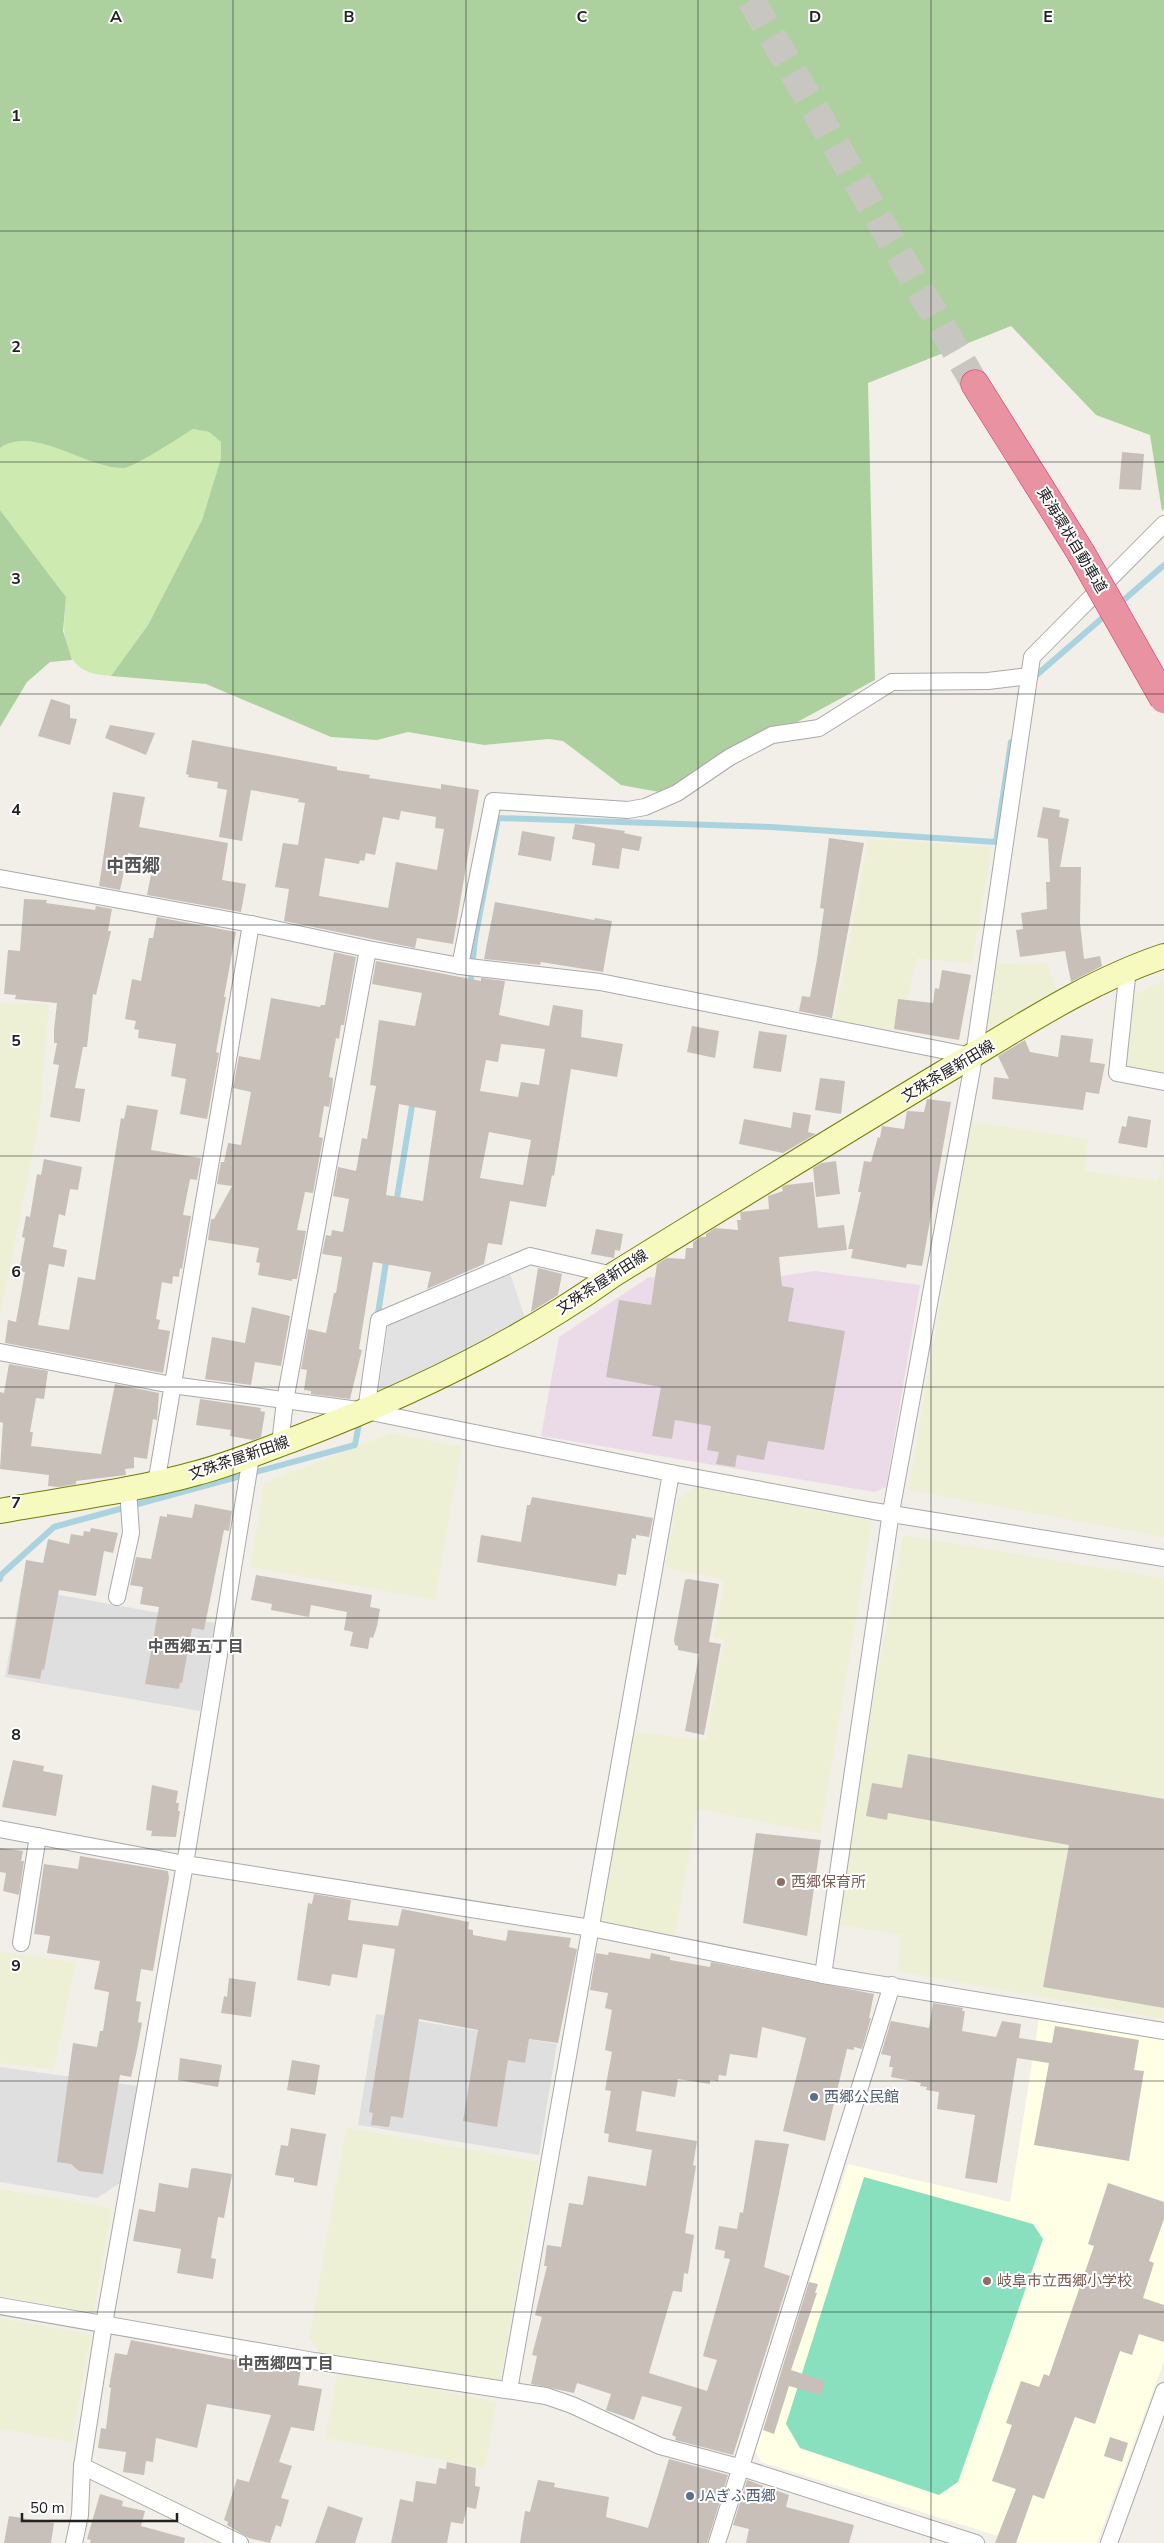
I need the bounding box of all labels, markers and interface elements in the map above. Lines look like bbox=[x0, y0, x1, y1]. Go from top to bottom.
text: A bbox=[110, 6, 122, 28]
text: B bbox=[343, 6, 355, 28]
text: C bbox=[577, 6, 588, 28]
text: D bbox=[809, 6, 821, 28]
text: E bbox=[1043, 6, 1053, 28]
text: 1 bbox=[11, 105, 21, 127]
text: 2 bbox=[11, 336, 21, 358]
street label: 東海環状自動車道 bbox=[1033, 483, 1111, 597]
text: 3 bbox=[11, 568, 21, 590]
text: 4 bbox=[11, 799, 21, 821]
district label: 中西郷 bbox=[106, 854, 160, 878]
text: 5 bbox=[11, 1030, 21, 1052]
street label: 文殊茶屋新田線 bbox=[898, 1035, 998, 1107]
street label: 文殊茶屋新田線 bbox=[553, 1245, 651, 1319]
text: 6 bbox=[11, 1261, 21, 1283]
street label: 文殊茶屋新田線 bbox=[186, 1431, 292, 1485]
text: 7 bbox=[11, 1492, 21, 1514]
district label: 中西郷五丁目 bbox=[148, 1636, 244, 1658]
text: 8 bbox=[11, 1724, 21, 1746]
place label: 西郷保育所 bbox=[791, 1872, 866, 1892]
marker: 西郷保育所 bbox=[775, 1876, 787, 1888]
text: 9 bbox=[11, 1955, 21, 1977]
place label: 西郷公民館 bbox=[824, 2087, 899, 2107]
marker: 西郷公民館 bbox=[808, 2091, 820, 2103]
place label: 岐阜市立西郷小学校 bbox=[997, 2271, 1132, 2291]
marker: 岐阜市立西郷小学校 bbox=[981, 2275, 993, 2287]
district label: 中西郷四丁目 bbox=[238, 2353, 334, 2375]
place label: JAぎふ西郷 bbox=[699, 2486, 776, 2506]
scale bar bbox=[22, 2490, 178, 2522]
marker: JAぎふ西郷 bbox=[684, 2490, 696, 2502]
text: 50 m bbox=[30, 2498, 65, 2518]

